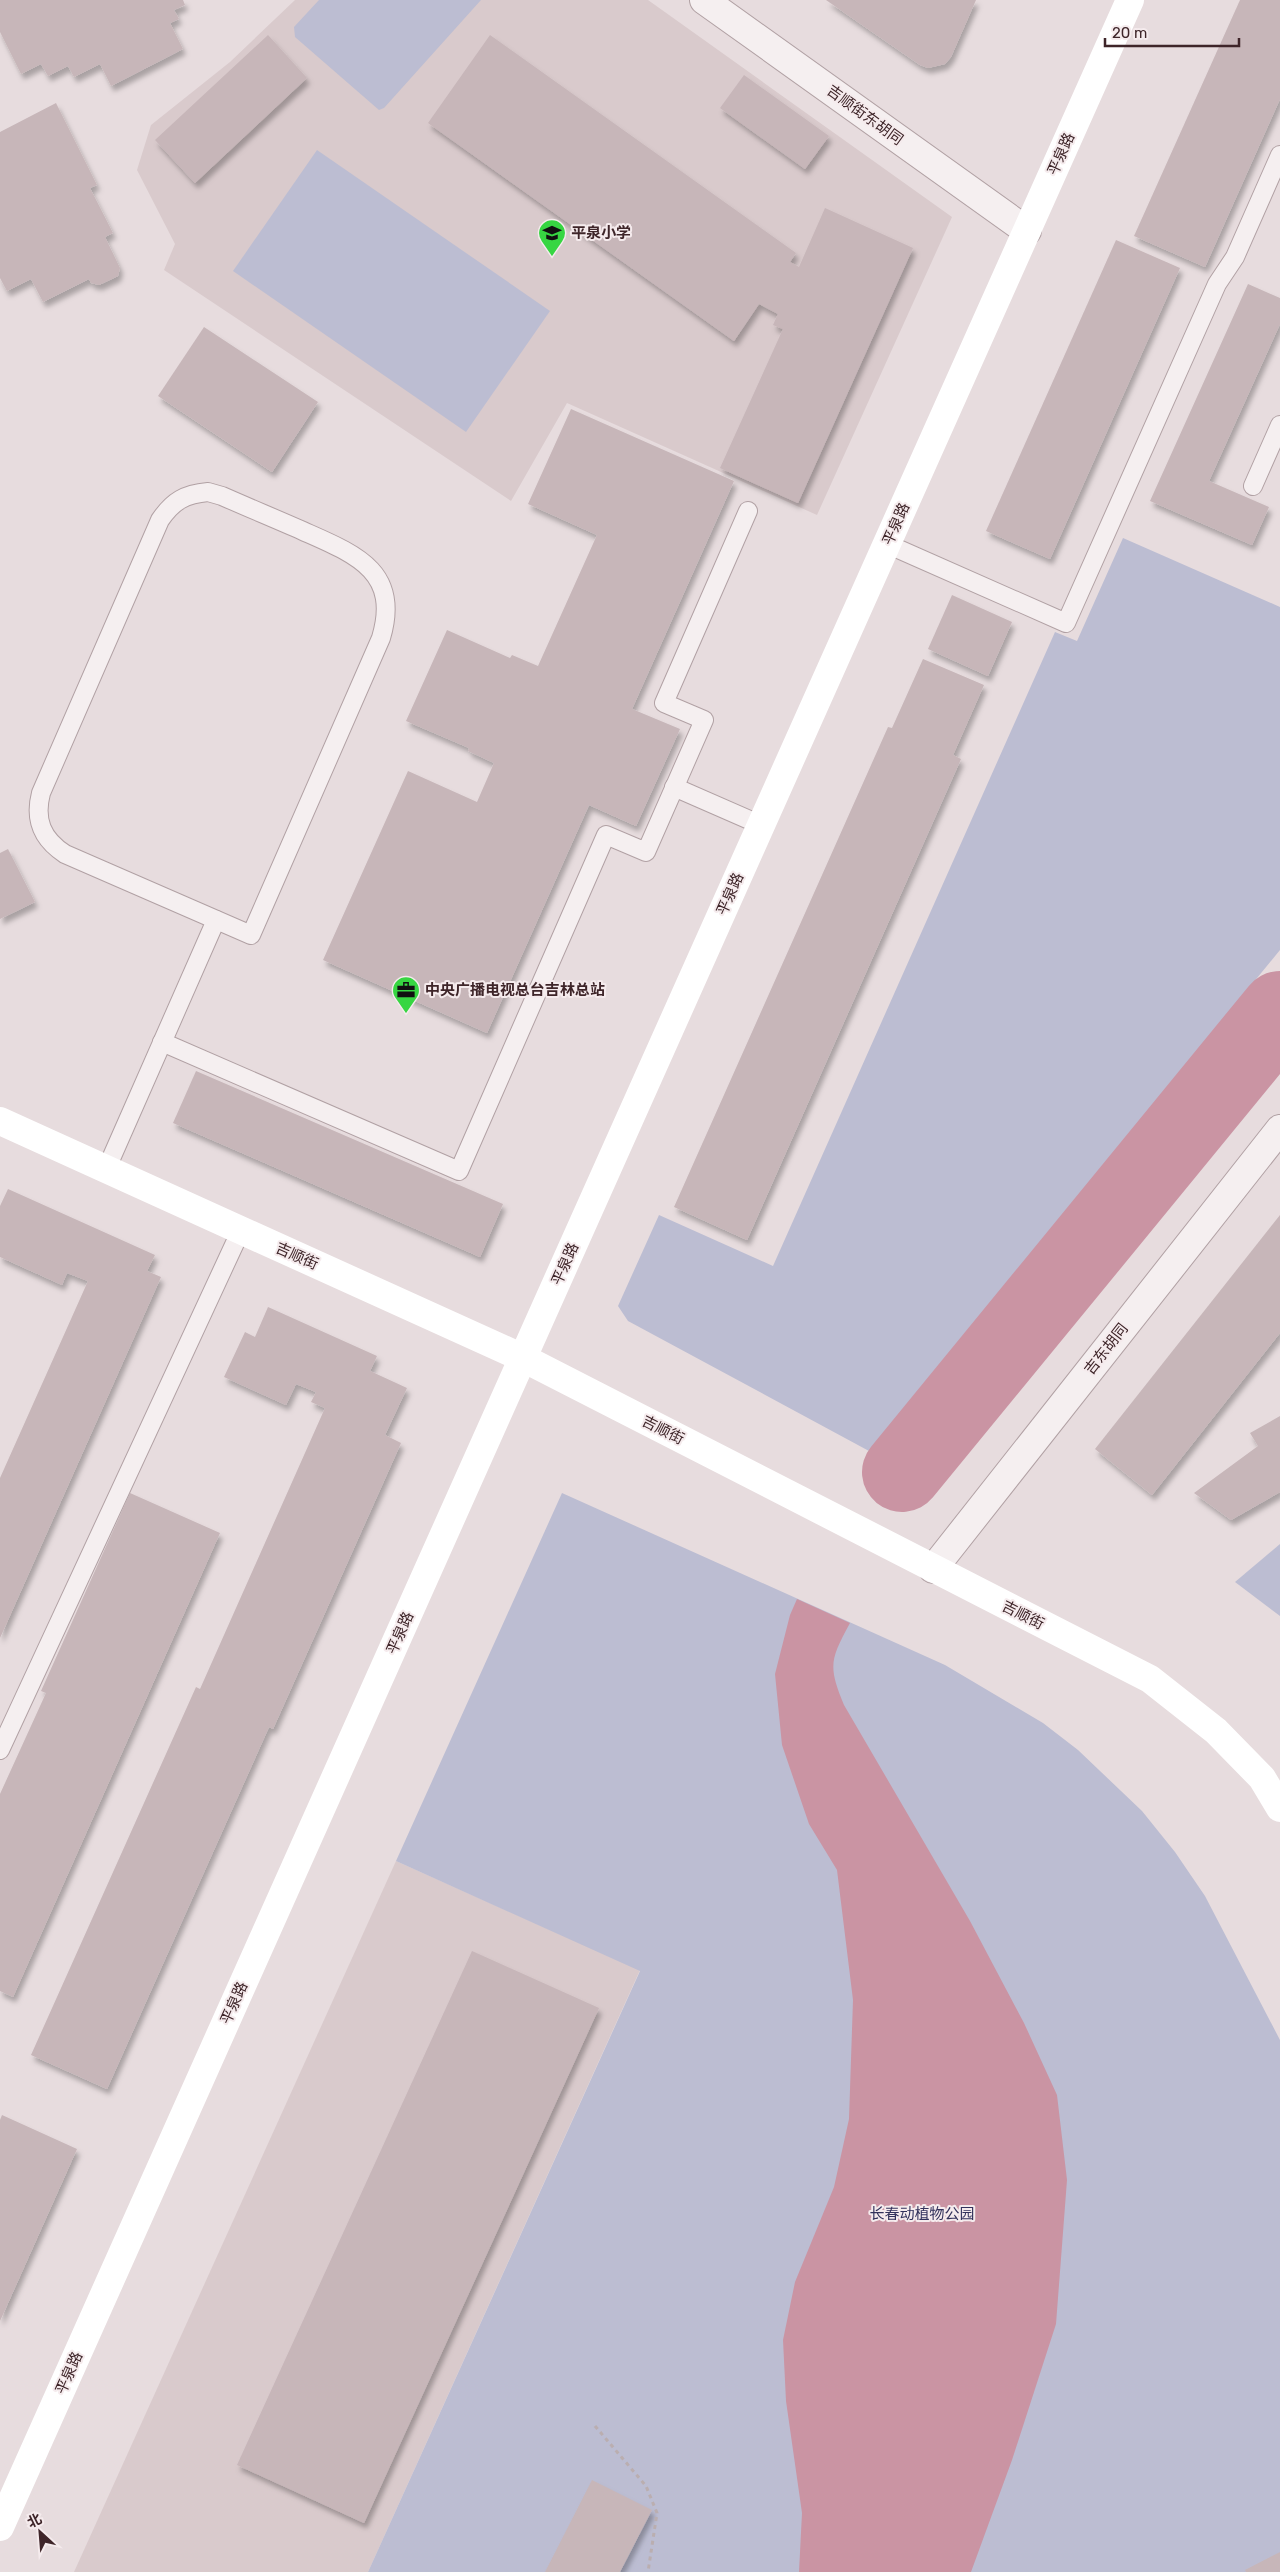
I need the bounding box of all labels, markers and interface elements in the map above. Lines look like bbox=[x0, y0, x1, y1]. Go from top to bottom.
scale bar bbox=[1105, 15, 1239, 47]
text: 20 m bbox=[1112, 24, 1147, 42]
street label: 吉顺街东胡同 bbox=[823, 81, 907, 149]
street label: 平泉路 bbox=[1044, 130, 1078, 178]
school or university icon: 平泉小学 bbox=[537, 218, 567, 257]
place label: 平泉小学 bbox=[571, 224, 631, 242]
street label: 平泉路 bbox=[879, 500, 913, 548]
street label: 平泉路 bbox=[713, 870, 747, 918]
office icon: 中央广播电视总台吉林总站 bbox=[391, 975, 421, 1014]
place label: 中央广播电视总台吉林总站 bbox=[425, 981, 605, 999]
street label: 吉顺街 bbox=[273, 1239, 321, 1273]
street label: 平泉路 bbox=[548, 1240, 582, 1288]
street label: 吉东胡同 bbox=[1080, 1320, 1132, 1378]
street label: 吉顺街 bbox=[639, 1412, 687, 1448]
street label: 吉顺街 bbox=[999, 1597, 1047, 1633]
street label: 平泉路 bbox=[383, 1609, 417, 1657]
street label: 平泉路 bbox=[217, 1979, 251, 2027]
park label: 长春动植物公园 bbox=[869, 2205, 975, 2223]
street label: 平泉路 bbox=[52, 2349, 86, 2397]
north arrow bbox=[15, 2507, 65, 2557]
text: 北 bbox=[25, 2510, 45, 2531]

